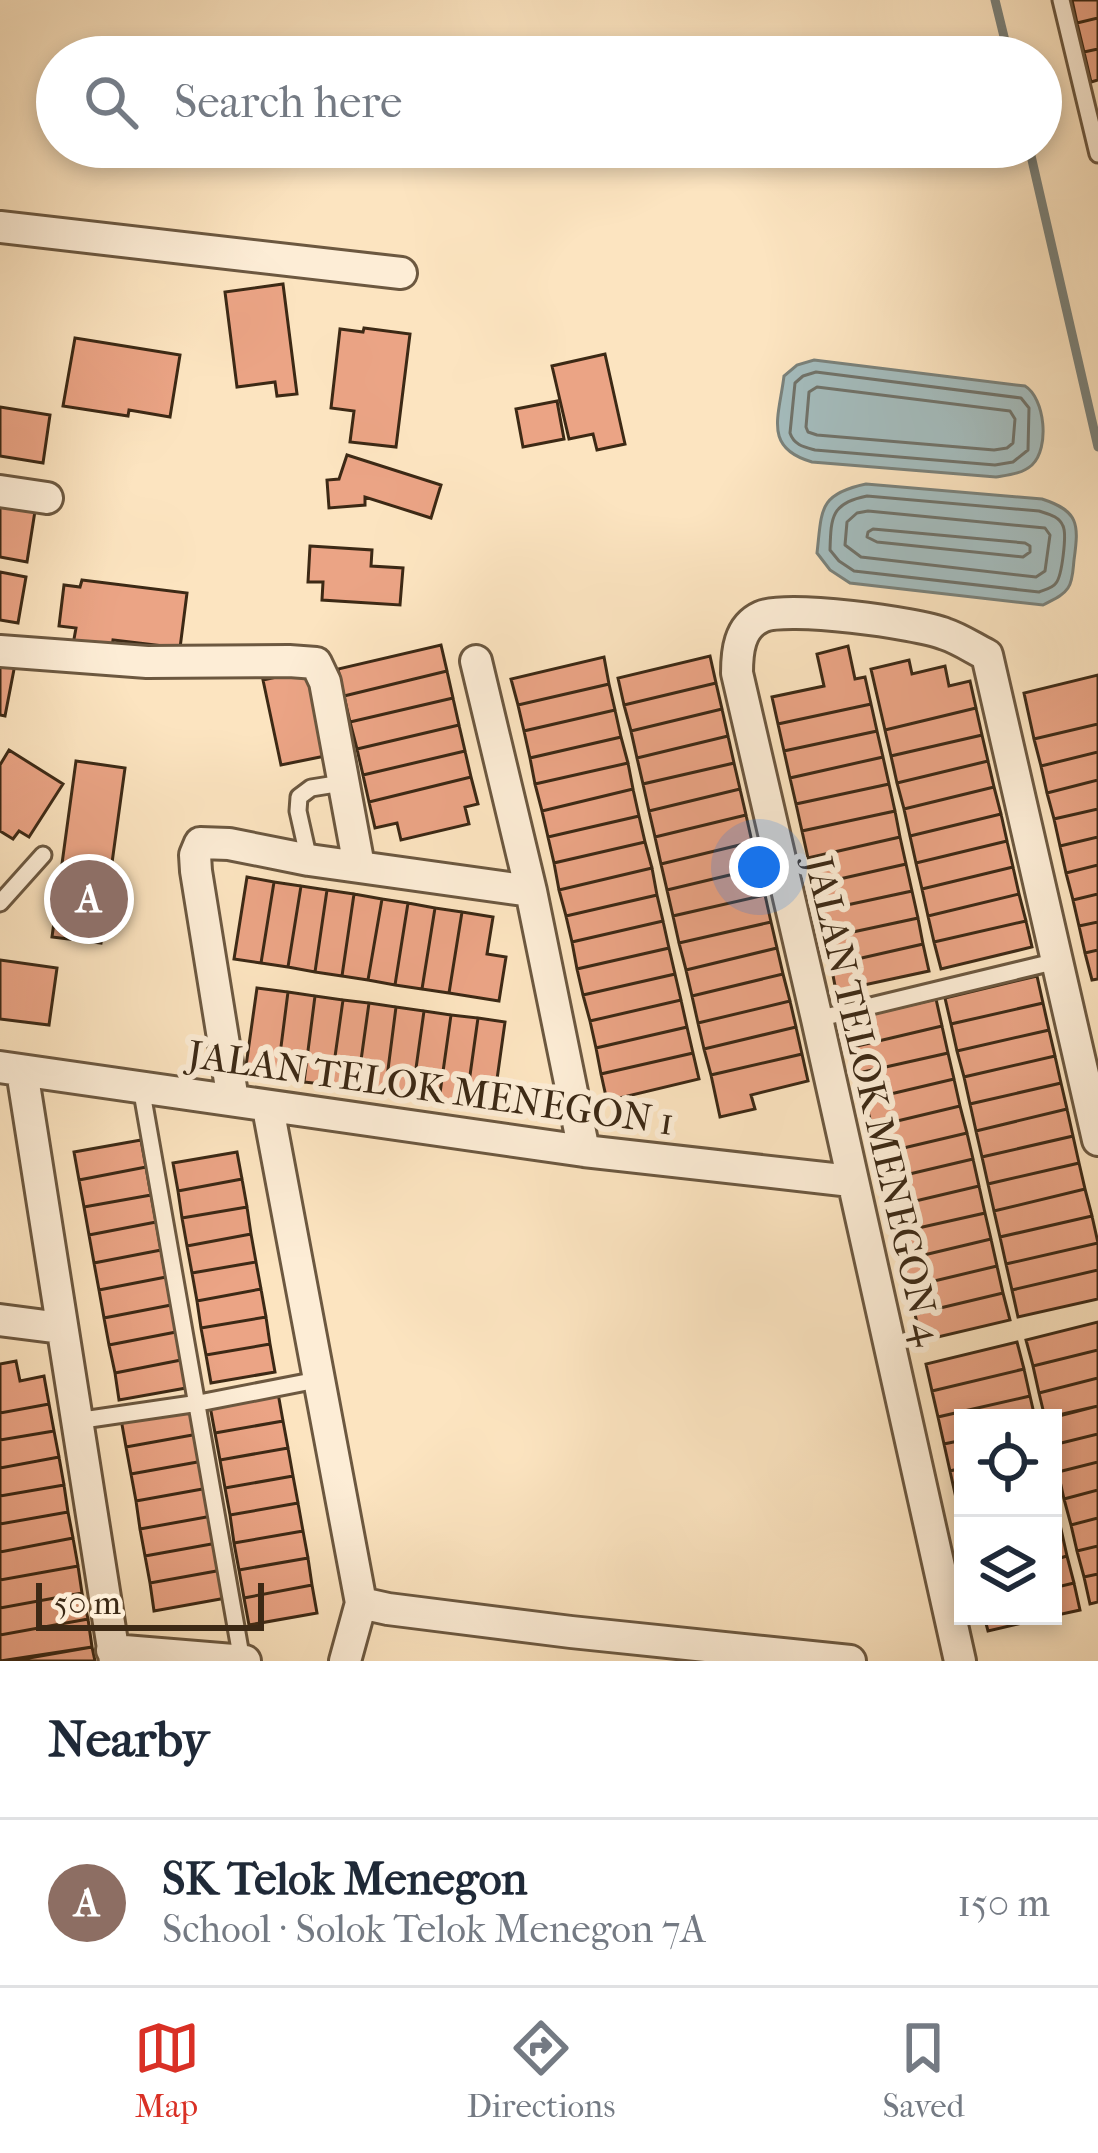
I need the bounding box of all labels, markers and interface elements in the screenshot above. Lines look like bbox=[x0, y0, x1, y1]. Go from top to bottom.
search box bbox=[36, 36, 1062, 168]
icon: search bbox=[78, 69, 144, 135]
text: Search here bbox=[174, 76, 402, 129]
your location bbox=[729, 837, 789, 897]
street label: JALAN TELOK MENEGON 4 bbox=[795, 850, 953, 1350]
pin: A bbox=[50, 854, 128, 944]
street label: JALAN TELOK MENEGON 1 bbox=[182, 1031, 677, 1145]
map controls bbox=[954, 1409, 1062, 1625]
button: locate bbox=[954, 1409, 1062, 1517]
button: layers bbox=[954, 1517, 1062, 1625]
scale bar bbox=[36, 1577, 264, 1630]
text: 50 m bbox=[54, 1584, 121, 1623]
text: Nearby bbox=[48, 1709, 209, 1769]
text: SK Telok Menegon bbox=[162, 1853, 527, 1906]
text: A bbox=[74, 1880, 100, 1926]
text: 150 m bbox=[957, 1880, 1050, 1926]
text: School · Solok Telok Menegon 7A bbox=[162, 1906, 706, 1952]
tab: Map bbox=[134, 2015, 200, 2126]
tab: Directions bbox=[467, 2015, 615, 2126]
tab: Saved bbox=[883, 2015, 964, 2126]

